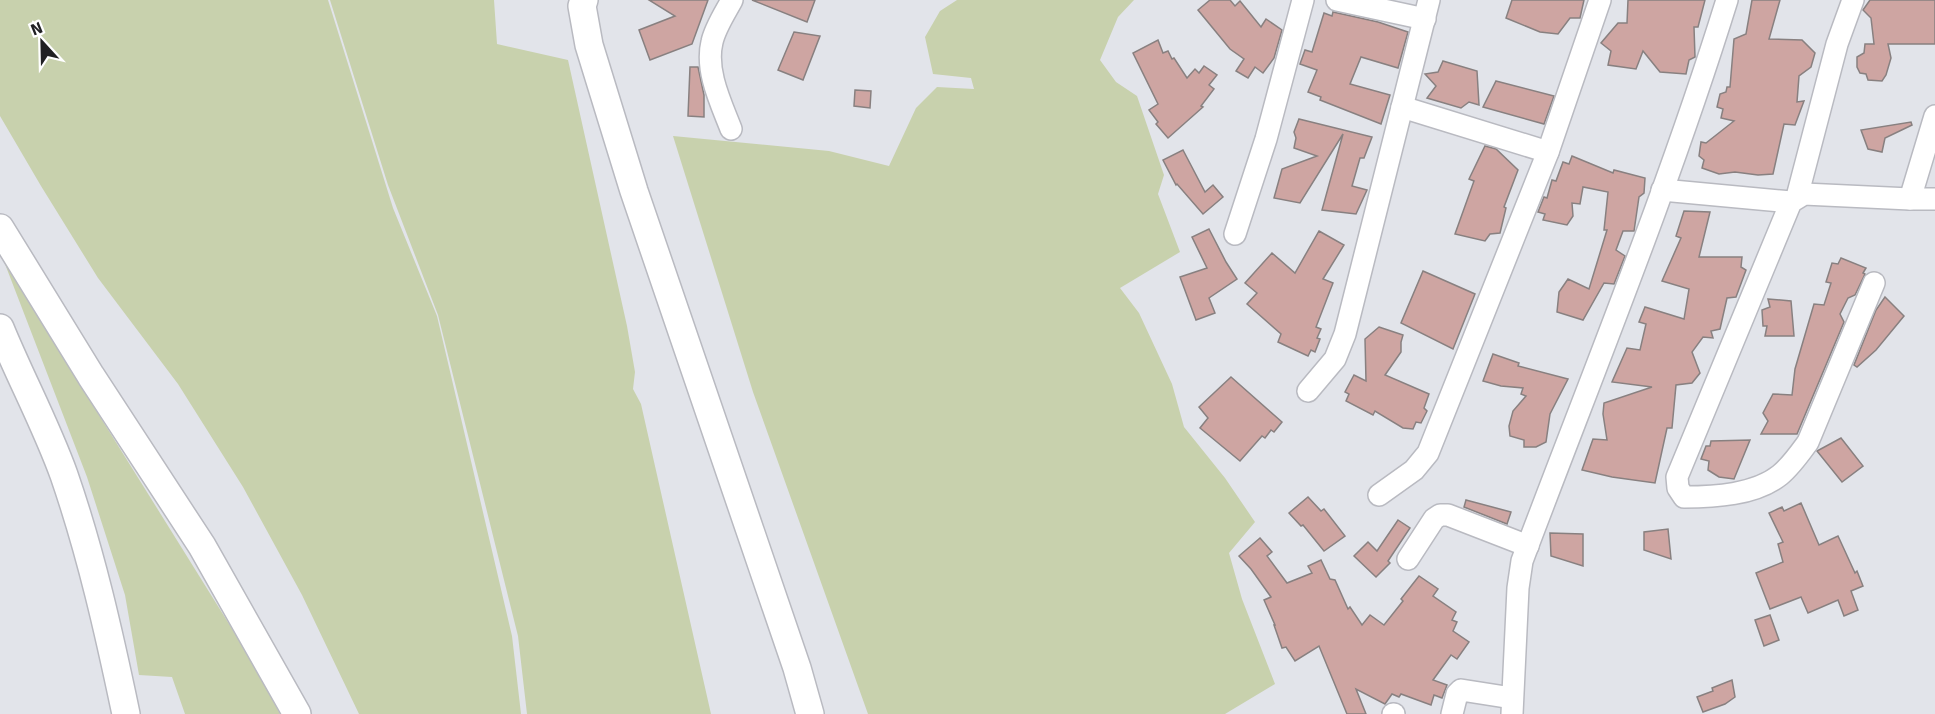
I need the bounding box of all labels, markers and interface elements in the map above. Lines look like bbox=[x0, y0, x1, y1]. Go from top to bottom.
north arrow bbox=[12, 12, 72, 72]
text: N bbox=[28, 18, 46, 40]

